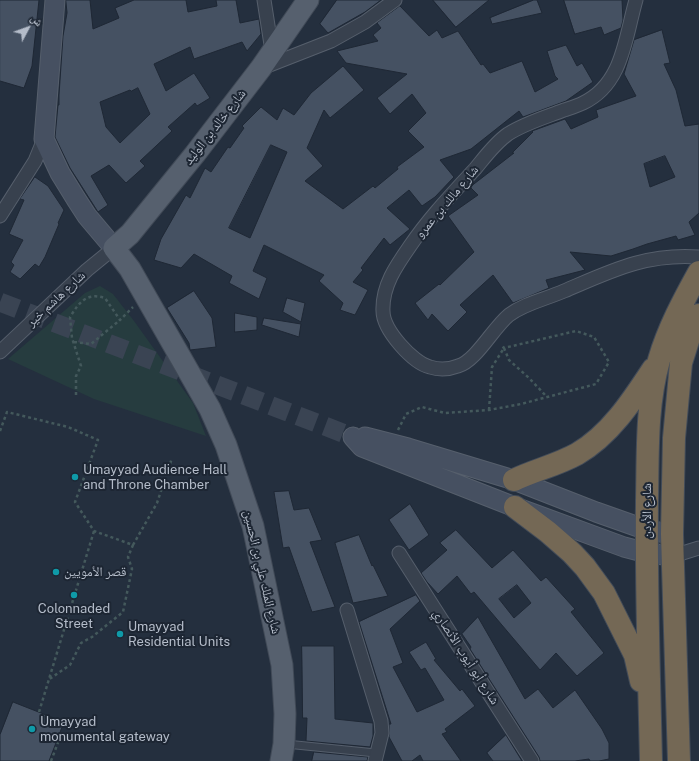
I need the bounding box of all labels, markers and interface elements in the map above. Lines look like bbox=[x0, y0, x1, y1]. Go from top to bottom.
north arrow bbox=[8, 8, 48, 48]
text: ش bbox=[29, 12, 45, 28]
street label: شارع خالد بن الوليد bbox=[181, 86, 249, 168]
street label: شارع مالك بن عمرو bbox=[412, 162, 482, 242]
street label: شارع هاشم خير bbox=[23, 268, 89, 330]
place label: Umayyad Audience Hall and Throne Chamber bbox=[83, 462, 227, 493]
marker: Umayyad Audience Hall and Throne Chamber bbox=[70, 472, 80, 482]
street label: شارع الأردن bbox=[639, 483, 655, 539]
street label: شارع الملك علي بن الحسين bbox=[240, 509, 284, 635]
place label: قصر الأمويين bbox=[64, 564, 127, 580]
marker: قصر الأمويين bbox=[51, 567, 61, 577]
marker: Colonnaded Street bbox=[69, 590, 79, 600]
place label: Colonnaded Street bbox=[38, 601, 110, 632]
street label: شارع أبو أيوب الأنصاري bbox=[429, 606, 503, 708]
place label: Umayyad Residential Units bbox=[128, 619, 230, 650]
marker: Umayyad Residential Units bbox=[115, 629, 125, 639]
place label: Umayyad monumental gateway bbox=[40, 714, 170, 745]
marker: Umayyad monumental gateway bbox=[27, 724, 37, 734]

